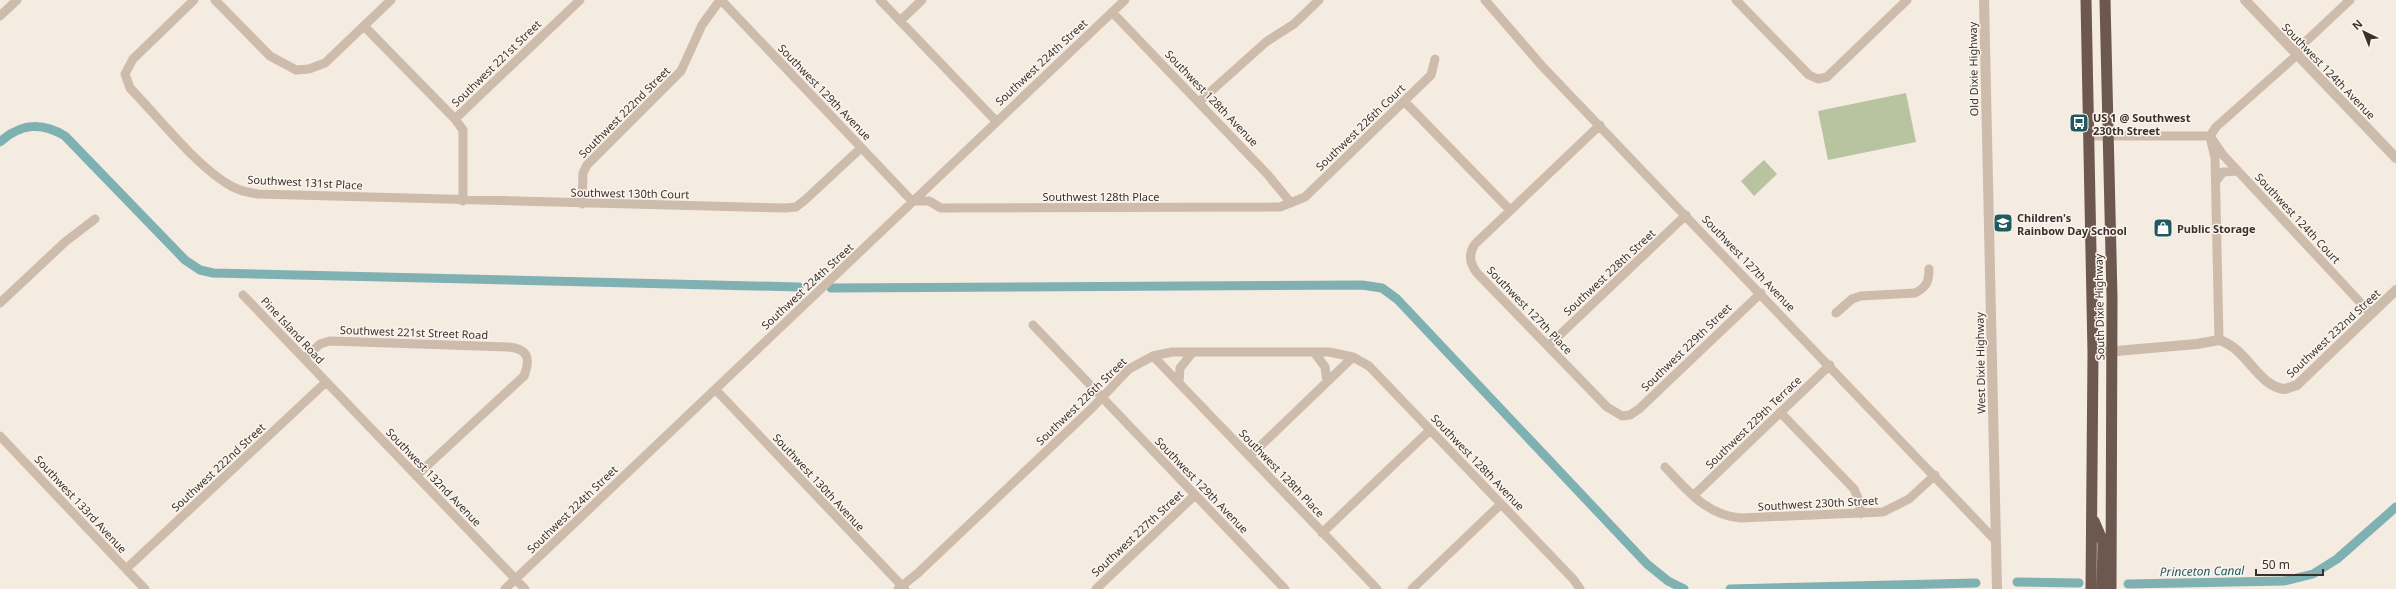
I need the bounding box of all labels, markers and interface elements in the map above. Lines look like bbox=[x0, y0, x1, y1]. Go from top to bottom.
north arrow bbox=[2344, 12, 2384, 52]
street label: Southwest 224th Street bbox=[992, 15, 1090, 109]
street label: Southwest 221st Street bbox=[448, 16, 544, 110]
text: N bbox=[2348, 16, 2365, 33]
street label: Southwest 124th Avenue bbox=[2279, 20, 2379, 122]
street label: Old Dixie Highway bbox=[1965, 21, 1981, 116]
street label: Southwest 129th Avenue bbox=[775, 41, 875, 143]
street label: Southwest 128th Avenue bbox=[1162, 47, 1262, 149]
street label: Southwest 222nd Street bbox=[575, 63, 673, 161]
street label: Southwest 226th Court bbox=[1312, 80, 1408, 174]
place label: US 1 @ Southwest 230th Street bbox=[2093, 110, 2191, 138]
bus stop icon: US 1 @ Southwest 230th Street bbox=[2068, 112, 2090, 134]
street label: Southwest 124th Court bbox=[2252, 170, 2344, 267]
street label: Southwest 131st Place bbox=[247, 171, 363, 193]
street label: Southwest 130th Court bbox=[571, 184, 689, 202]
street label: Southwest 128th Place bbox=[1043, 189, 1159, 204]
place label: Children's Rainbow Day School bbox=[2017, 210, 2127, 238]
street label: Southwest 127th Avenue bbox=[1699, 212, 1799, 314]
school or university icon: Children's Rainbow Day School bbox=[1992, 212, 2014, 234]
shop icon: Public Storage bbox=[2152, 217, 2174, 239]
place label: Public Storage bbox=[2177, 221, 2256, 236]
street label: Southwest 228th Street bbox=[1560, 225, 1658, 319]
street label: Southwest 224th Street bbox=[758, 239, 856, 333]
street label: South Dixie Highway bbox=[2091, 253, 2107, 360]
street label: Southwest 127th Place bbox=[1484, 263, 1576, 357]
street label: Southwest 232nd Street bbox=[2283, 285, 2383, 381]
street label: Pine Island Road bbox=[258, 293, 328, 367]
street label: Southwest 229th Street bbox=[1637, 300, 1735, 394]
street label: West Dixie Highway bbox=[1972, 312, 1988, 414]
street label: Southwest 221st Street Road bbox=[340, 322, 488, 342]
street label: Southwest 226th Street bbox=[1032, 354, 1130, 448]
street label: Southwest 229th Terrace bbox=[1702, 372, 1804, 472]
street label: Southwest 128th Avenue bbox=[1428, 411, 1528, 513]
street label: Southwest 222nd Street bbox=[168, 419, 268, 515]
street label: Southwest 132nd Avenue bbox=[383, 425, 485, 529]
street label: Southwest 128th Place bbox=[1236, 426, 1328, 520]
street label: Southwest 130th Avenue bbox=[770, 430, 868, 534]
street label: Southwest 129th Avenue bbox=[1152, 434, 1252, 536]
street label: Southwest 133rd Avenue bbox=[32, 452, 130, 556]
street label: Southwest 224th Street bbox=[523, 462, 621, 556]
street label: Southwest 227th Street bbox=[1088, 486, 1186, 580]
street label: Southwest 230th Street bbox=[1757, 492, 1879, 514]
scale bar bbox=[2256, 551, 2323, 577]
text: 50 m bbox=[2262, 556, 2290, 573]
water label: Princeton Canal bbox=[2160, 562, 2245, 580]

